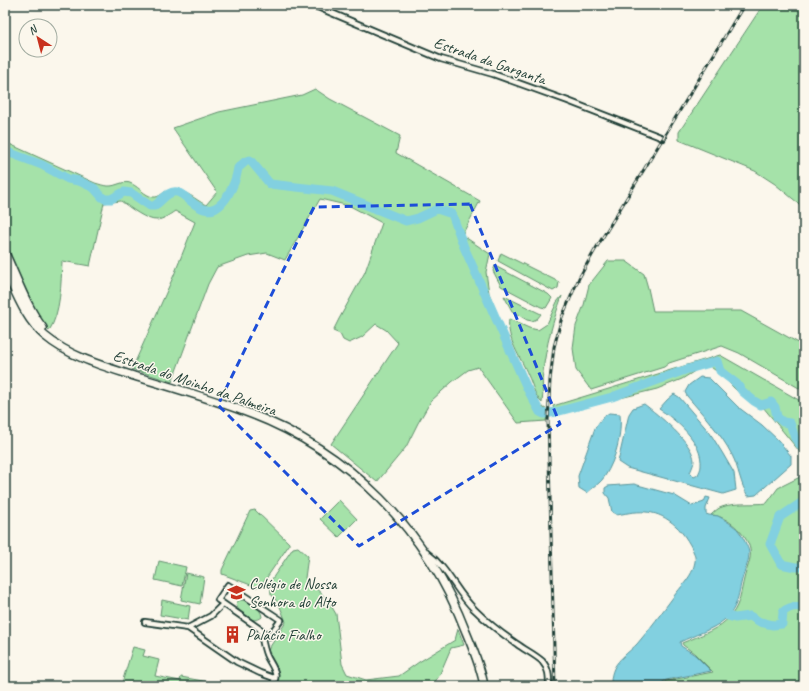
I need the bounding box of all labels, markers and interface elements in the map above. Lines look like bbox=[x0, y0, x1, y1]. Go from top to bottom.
north arrow bbox=[18, 18, 58, 58]
text: N bbox=[25, 21, 41, 38]
street label: Estrada da Garganta bbox=[431, 32, 550, 90]
street label: Estrada do Moinho da Palmeira bbox=[111, 346, 280, 421]
place label: Colégio de Nossa Senhora do Alto bbox=[249, 574, 338, 612]
school or university icon: Colégio de Nossa Senhora do Alto bbox=[226, 582, 246, 602]
building icon: Palácio Fialho bbox=[223, 624, 243, 644]
place label: Palácio Fialho bbox=[246, 625, 323, 645]

